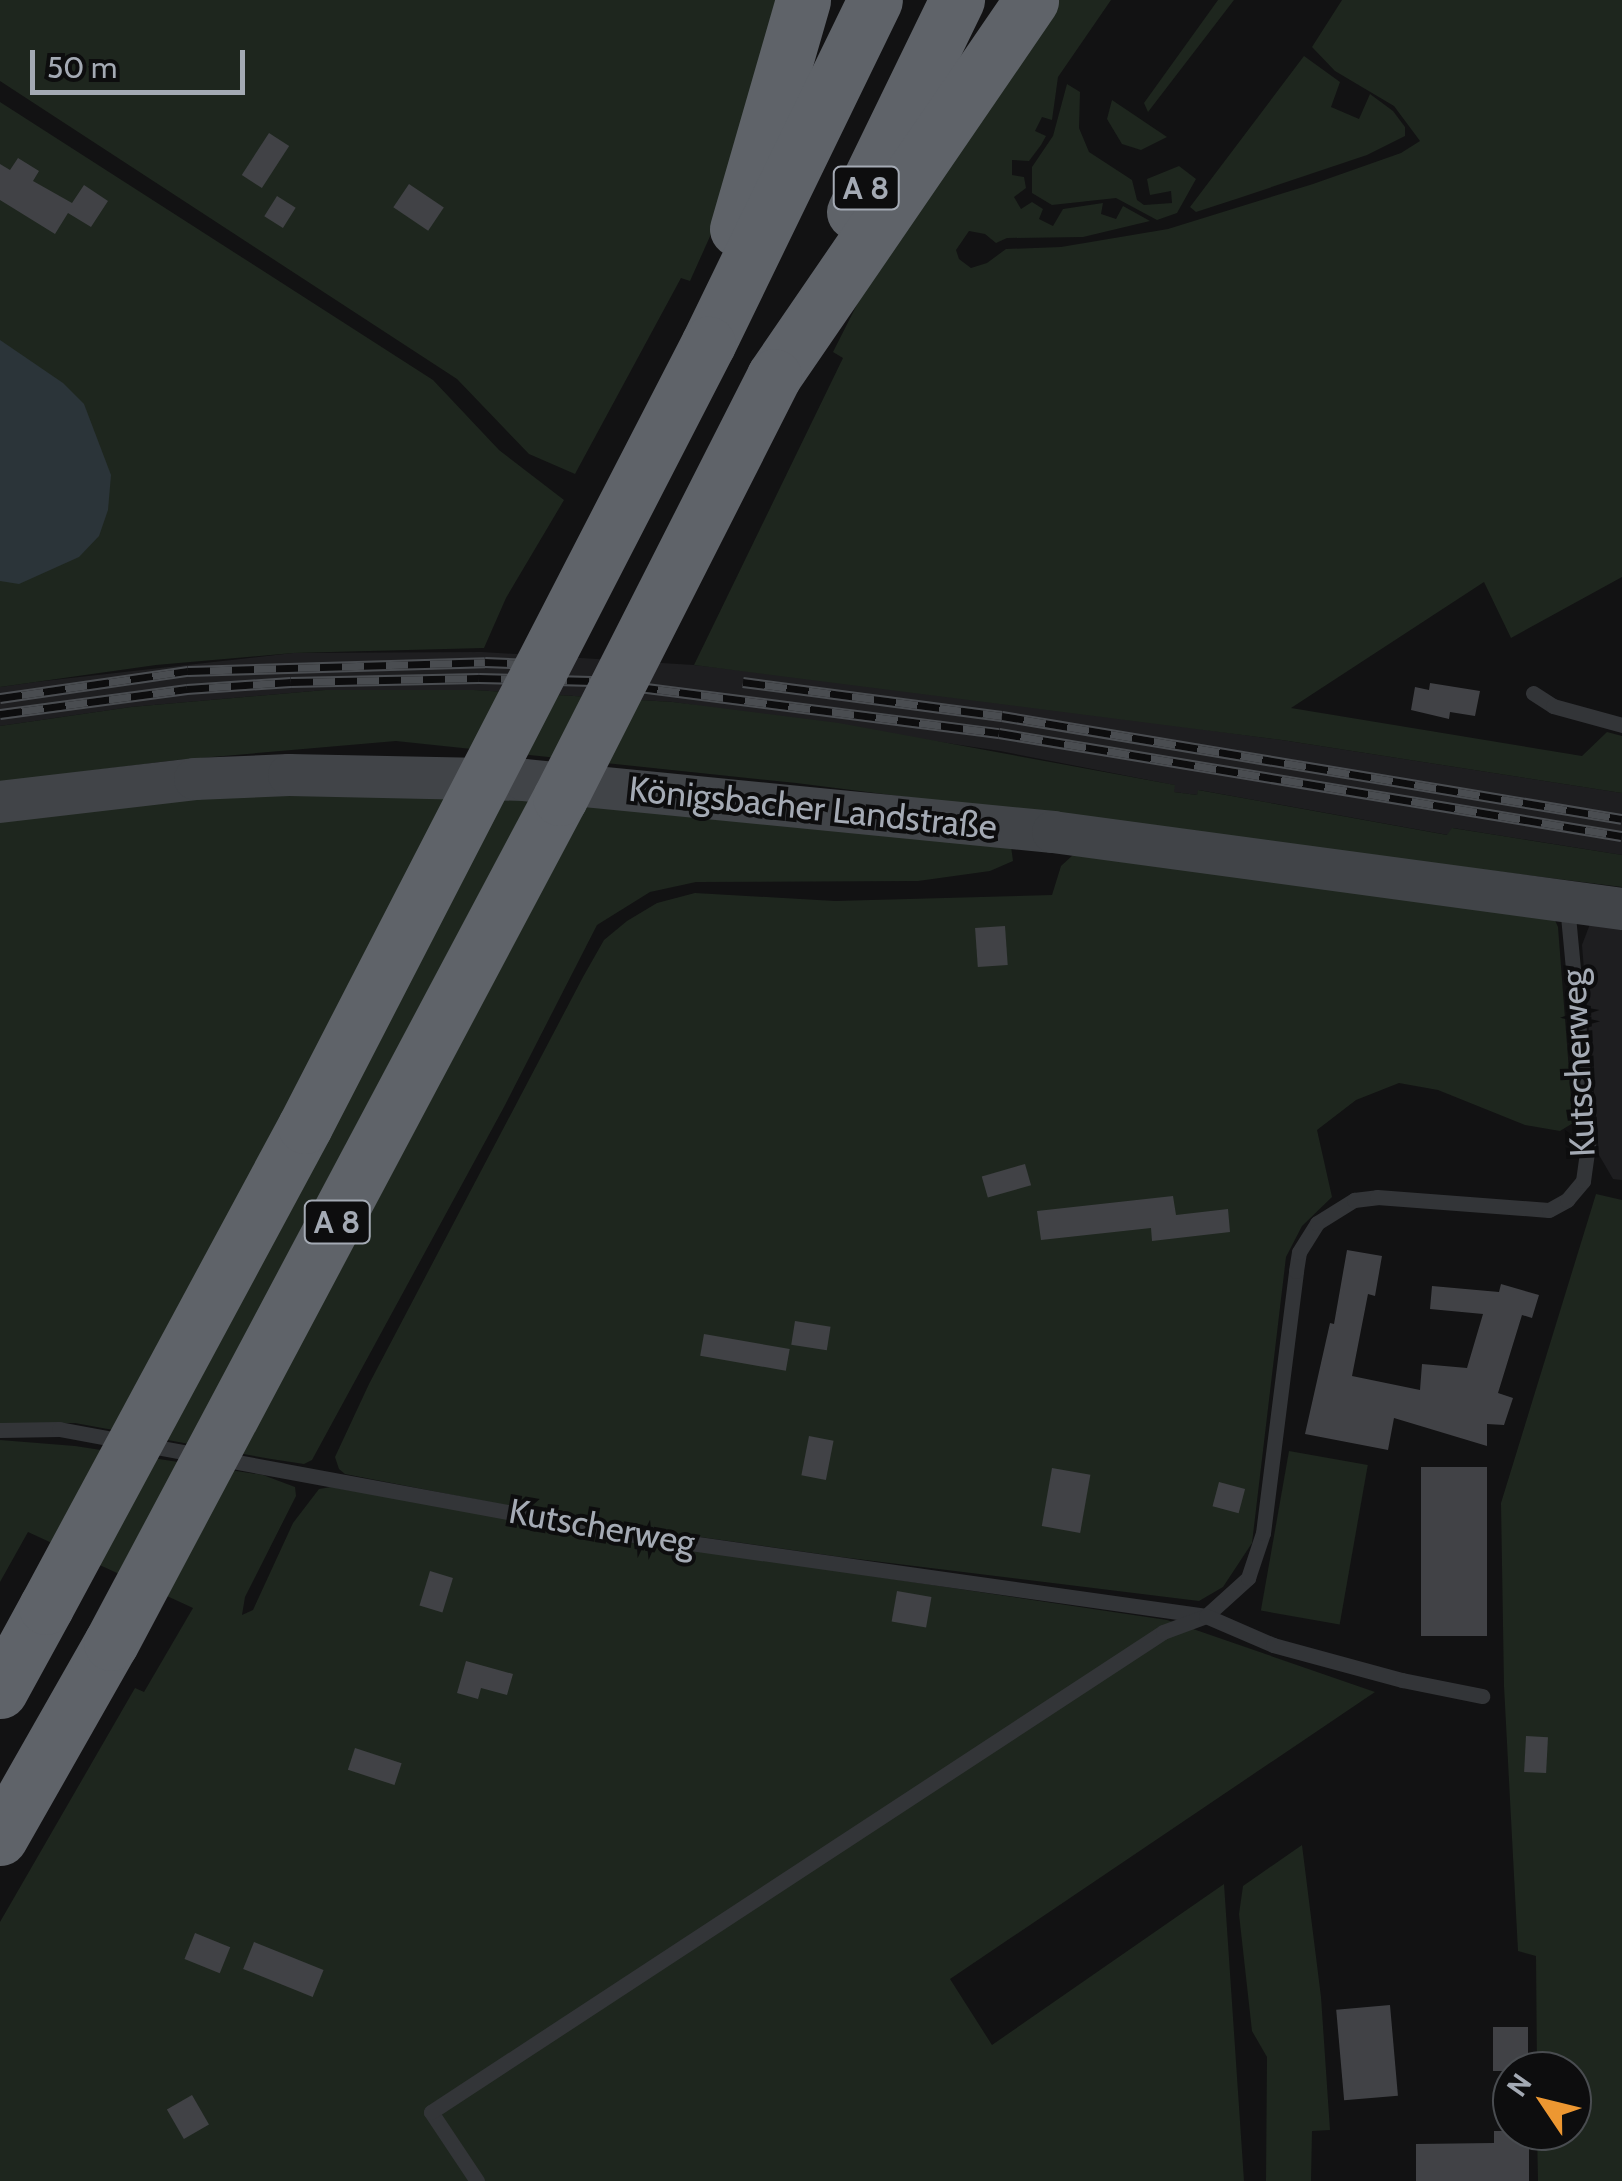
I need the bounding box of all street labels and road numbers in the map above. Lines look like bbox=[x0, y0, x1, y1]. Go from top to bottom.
road number: A 8 bbox=[831, 161, 901, 215]
street label: Königsbacher Landstraße bbox=[627, 768, 999, 848]
street label: Kutscherweg bbox=[1552, 968, 1604, 1158]
road number: A 8 bbox=[302, 1195, 372, 1249]
street label: Kutscherweg bbox=[506, 1490, 698, 1564]

